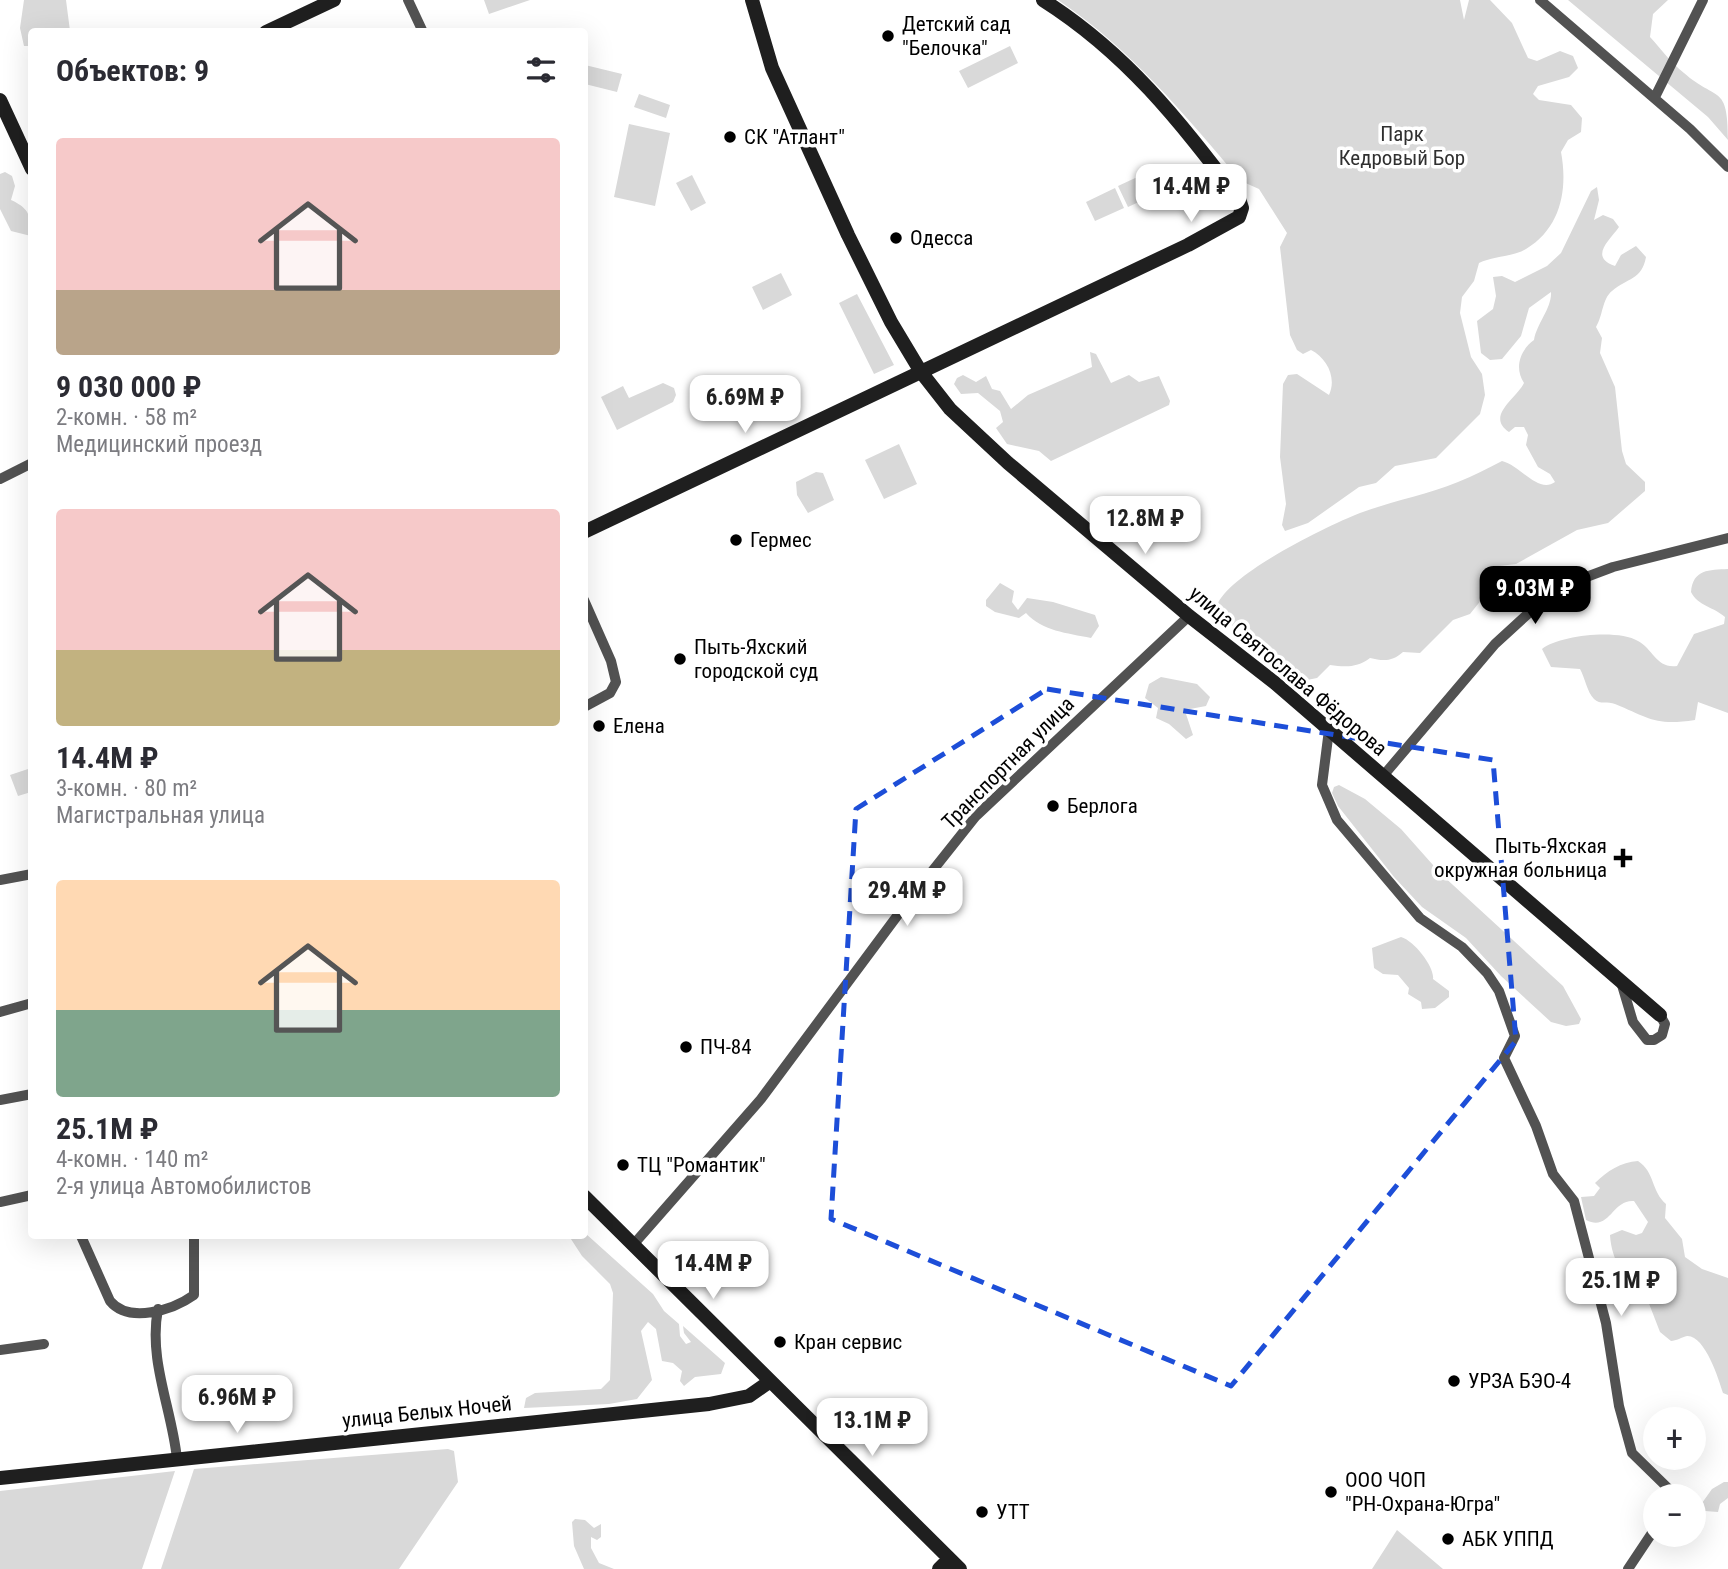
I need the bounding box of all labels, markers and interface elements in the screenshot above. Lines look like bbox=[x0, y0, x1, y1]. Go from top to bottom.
place label: Детский сад "Белочка" bbox=[902, 12, 1011, 60]
marker: Детский сад "Белочка" bbox=[880, 28, 896, 44]
icon: filters bbox=[522, 51, 560, 89]
text: Объектов: 9 bbox=[56, 53, 209, 88]
park label: Парк Кедровый Бор bbox=[1339, 122, 1465, 170]
place label: СК "Атлант" bbox=[744, 125, 845, 149]
marker: СК "Атлант" bbox=[722, 129, 738, 145]
pin: 14.4M ₽ bbox=[1126, 164, 1256, 224]
text: 14.4M ₽ bbox=[1152, 173, 1230, 200]
icon: home bbox=[245, 183, 371, 309]
place label: Одесса bbox=[910, 226, 973, 250]
marker: Одесса bbox=[888, 230, 904, 246]
text: 9 030 000 ₽ bbox=[56, 369, 202, 404]
pin: 6.69M ₽ bbox=[680, 376, 810, 435]
text: 6.69M ₽ bbox=[706, 384, 784, 411]
text: 2-комн. · 58 m² bbox=[56, 404, 197, 431]
text: Медицинский проезд bbox=[56, 431, 262, 458]
pin: 12.8M ₽ bbox=[1080, 496, 1210, 556]
text: 12.8M ₽ bbox=[1106, 505, 1184, 532]
place label: Гермес bbox=[750, 528, 812, 552]
marker: Гермес bbox=[728, 532, 744, 548]
icon: home bbox=[245, 554, 371, 680]
pin: 9.03M ₽ bbox=[1470, 566, 1600, 626]
text: 9.03M ₽ bbox=[1496, 575, 1574, 602]
street label: улица Святослава Фёдорова bbox=[1184, 581, 1392, 761]
place label: Пыть-Яхский городской суд bbox=[694, 635, 818, 683]
marker: Пыть-Яхский городской суд bbox=[672, 651, 688, 667]
street label: Транспортная улица bbox=[937, 692, 1079, 834]
place label: Елена bbox=[613, 714, 665, 738]
marker: Елена bbox=[591, 718, 607, 734]
text: 14.4M ₽ bbox=[56, 740, 159, 775]
text: 3-комн. · 80 m² bbox=[56, 775, 197, 802]
place label: Берлога bbox=[1067, 794, 1138, 818]
marker: Берлога bbox=[1045, 798, 1061, 814]
text: Магистральная улица bbox=[56, 802, 265, 829]
place label: Пыть-Яхская окружная больница bbox=[1434, 834, 1607, 882]
marker: Пыть-Яхская окружная больница bbox=[1613, 848, 1633, 868]
pin: 29.4M ₽ bbox=[842, 869, 972, 928]
text: 29.4M ₽ bbox=[868, 877, 946, 904]
icon: home bbox=[245, 925, 371, 1051]
place label: ПЧ-84 bbox=[700, 1035, 752, 1059]
marker: ПЧ-84 bbox=[678, 1039, 694, 1055]
text: 25.1M ₽ bbox=[56, 1111, 159, 1146]
text: 4-комн. · 140 m² bbox=[56, 1146, 208, 1173]
place label: ТЦ "Романтик" bbox=[637, 1153, 766, 1177]
marker: ТЦ "Романтик" bbox=[615, 1157, 631, 1173]
text: 2-я улица Автомобилистов bbox=[56, 1173, 312, 1200]
pin: 14.4M ₽ bbox=[648, 1242, 778, 1301]
text: 14.4M ₽ bbox=[674, 1250, 752, 1277]
pin: 25.1M ₽ bbox=[1556, 1258, 1686, 1318]
text: 25.1M ₽ bbox=[1582, 1267, 1660, 1294]
place label: Кран сервис bbox=[794, 1330, 902, 1354]
marker: Кран сервис bbox=[772, 1334, 788, 1350]
place label: УРЗА БЭО-4 bbox=[1468, 1369, 1571, 1393]
marker: УРЗА БЭО-4 bbox=[1446, 1373, 1462, 1389]
pin: 6.96M ₽ bbox=[172, 1376, 302, 1435]
text: 6.96M ₽ bbox=[198, 1384, 276, 1411]
street label: улица Белых Ночей bbox=[341, 1391, 513, 1433]
pin: 13.1M ₽ bbox=[807, 1398, 937, 1458]
text: 13.1M ₽ bbox=[833, 1407, 911, 1434]
map controls bbox=[1643, 1407, 1706, 1547]
button: + bbox=[1643, 1407, 1706, 1470]
place label: ООО ЧОП "РН-Охрана-Югра" bbox=[1345, 1468, 1500, 1516]
marker: ООО ЧОП "РН-Охрана-Югра" bbox=[1323, 1484, 1339, 1500]
button: − bbox=[1643, 1484, 1706, 1547]
place label: УТТ bbox=[996, 1500, 1030, 1524]
marker: УТТ bbox=[974, 1504, 990, 1520]
place label: АБК УППД bbox=[1462, 1527, 1554, 1551]
marker: АБК УППД bbox=[1440, 1531, 1456, 1547]

